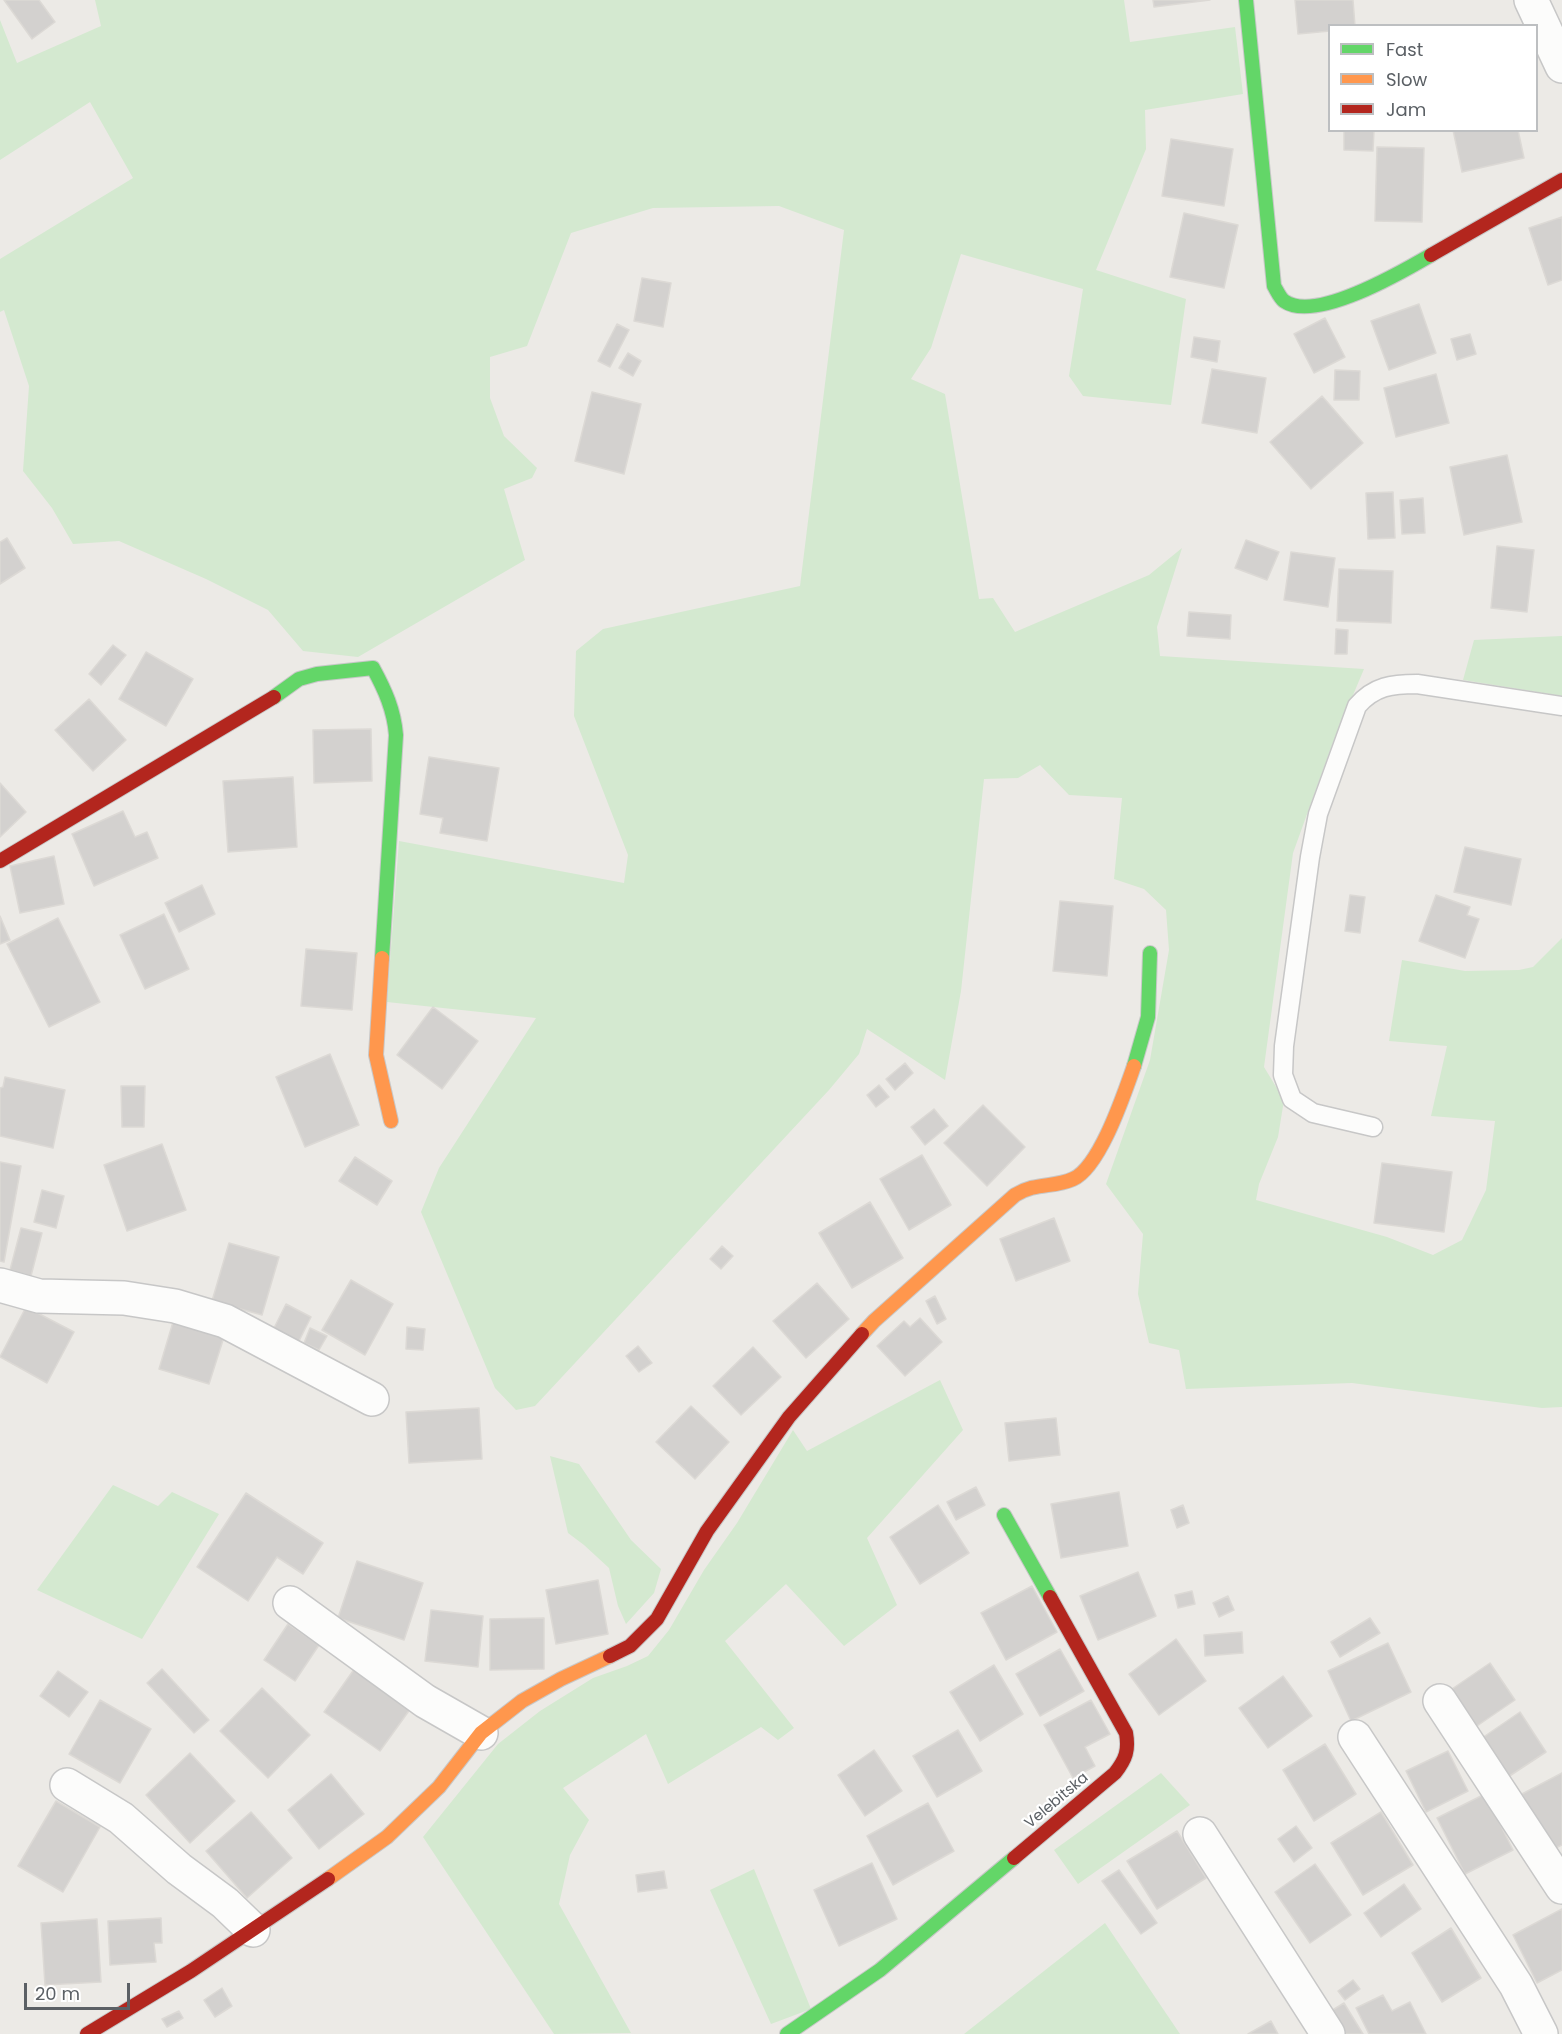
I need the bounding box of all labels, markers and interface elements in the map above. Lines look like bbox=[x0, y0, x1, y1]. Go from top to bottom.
legend bbox=[1328, 24, 1538, 132]
text: Fast bbox=[1386, 37, 1423, 62]
text: Slow bbox=[1386, 67, 1427, 92]
text: Jam bbox=[1386, 97, 1426, 122]
street label: Velebitska bbox=[1022, 1769, 1092, 1833]
scale bar bbox=[27, 1971, 134, 2009]
text: 20 m bbox=[35, 1981, 80, 2006]

